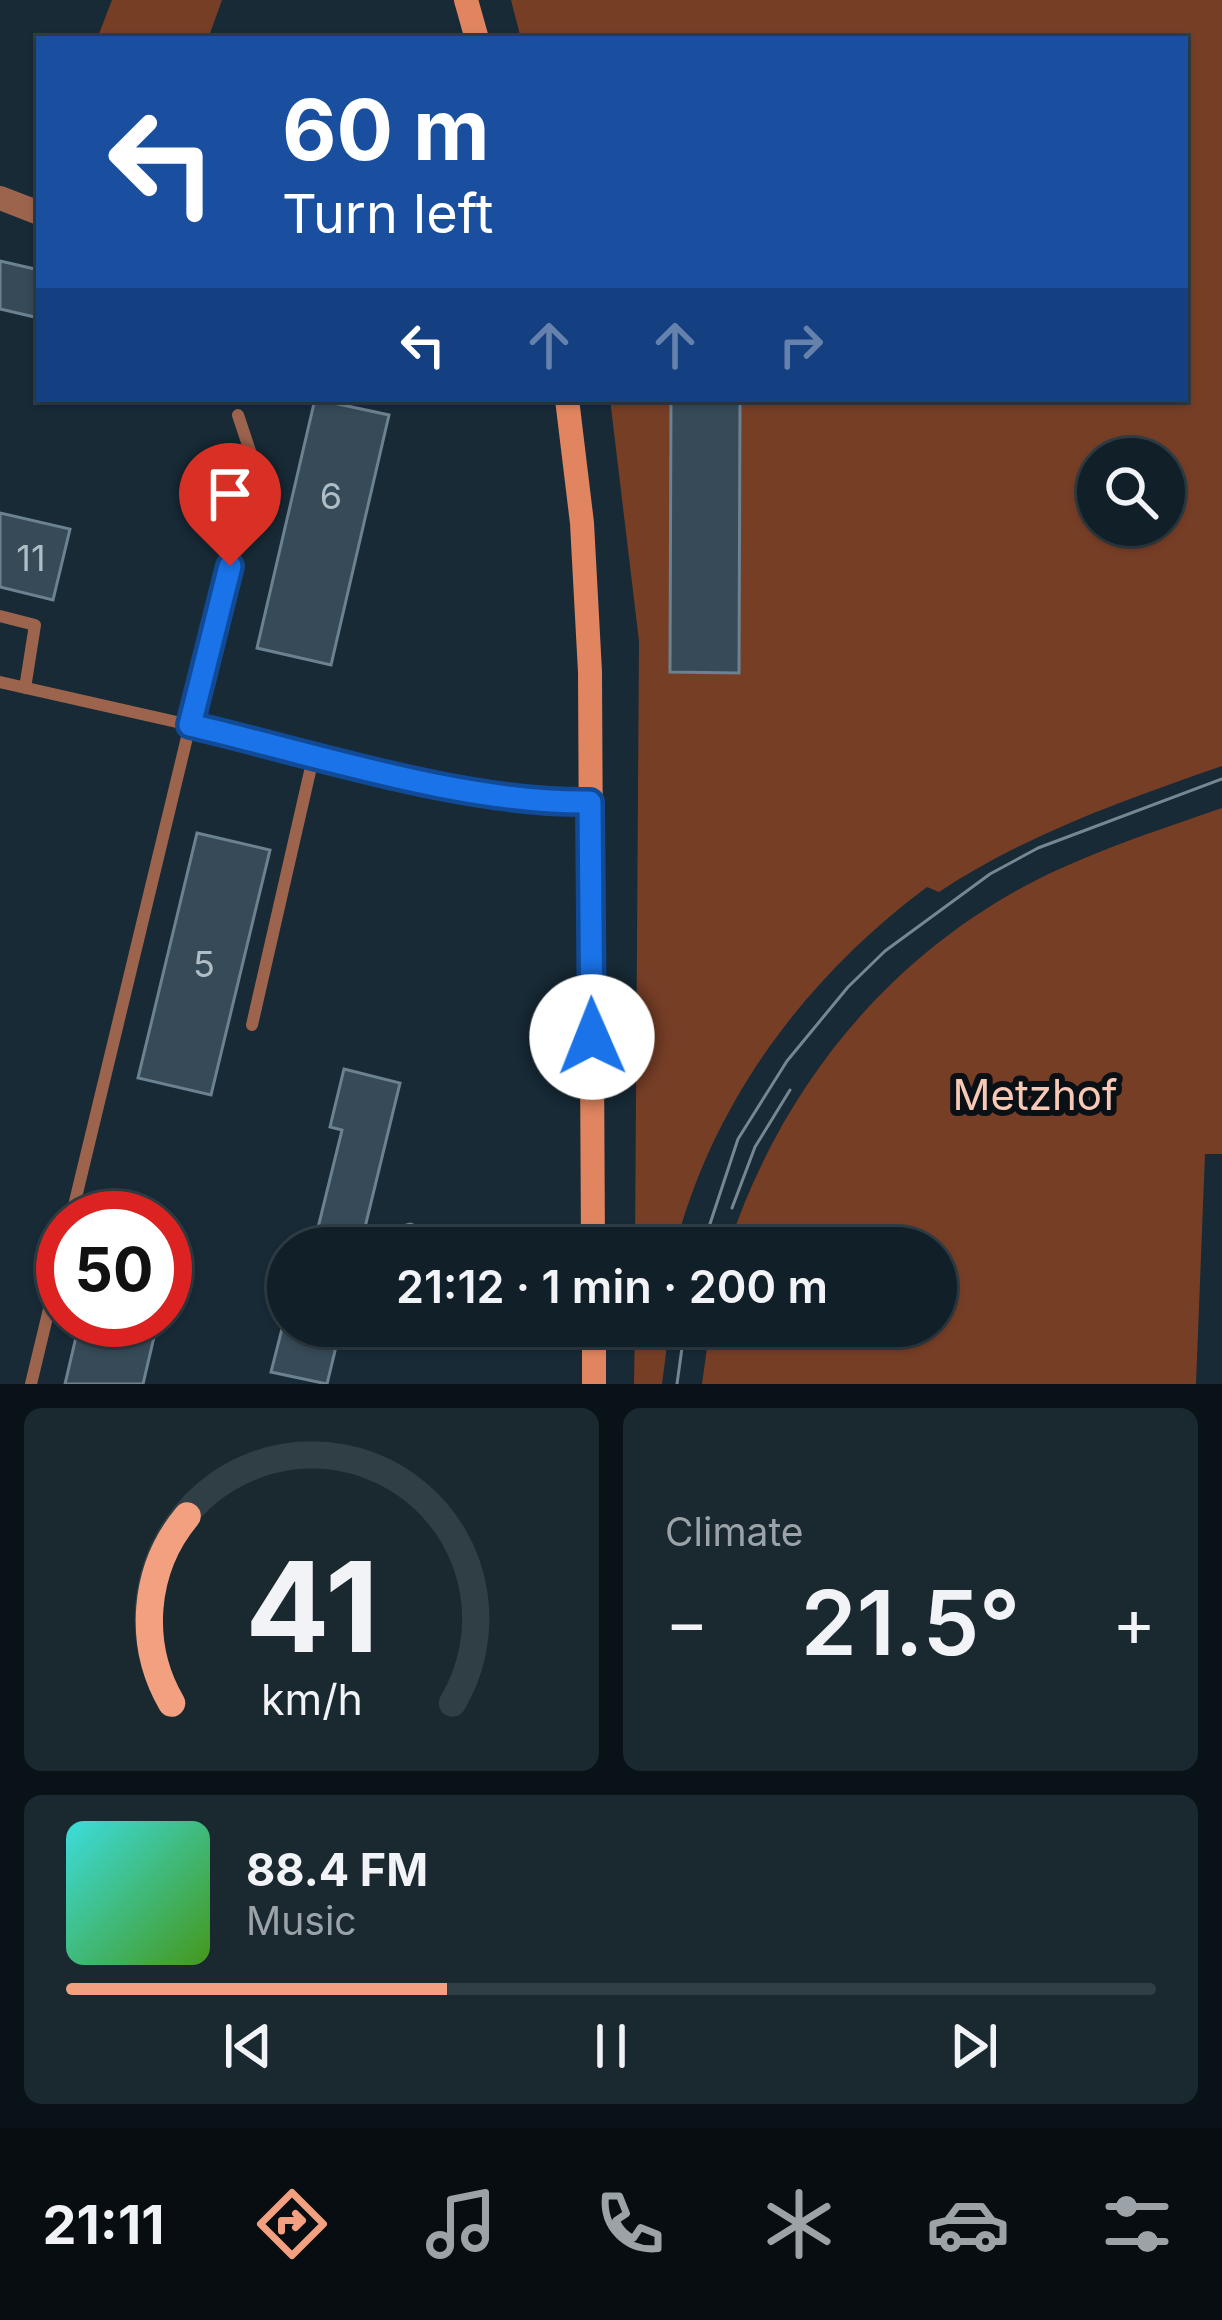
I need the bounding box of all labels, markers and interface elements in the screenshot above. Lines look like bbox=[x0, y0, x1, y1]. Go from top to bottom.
text: 60 m bbox=[282, 79, 490, 180]
icon: left bbox=[84, 84, 240, 240]
text: Turn left bbox=[282, 181, 493, 246]
icon: left bbox=[390, 312, 456, 378]
icon: ahead bbox=[516, 312, 582, 378]
icon: ahead bbox=[642, 312, 708, 378]
icon: right bbox=[768, 312, 834, 378]
map controls bbox=[1077, 438, 1185, 546]
button: search bbox=[1077, 438, 1185, 546]
pin bbox=[179, 443, 281, 566]
icon: arrive bbox=[197, 461, 263, 527]
house number: 6 bbox=[320, 474, 342, 518]
house number: 11 bbox=[16, 536, 46, 580]
house number: 5 bbox=[193, 942, 215, 986]
position arrow bbox=[529, 974, 655, 1100]
park label: Metzhof bbox=[953, 1069, 1117, 1120]
speed limit sign: 50 bbox=[36, 1191, 192, 1347]
text: 21:12 · 1 min · 200 m bbox=[396, 1259, 828, 1314]
text: Climate bbox=[665, 1508, 804, 1555]
text: 41 bbox=[245, 1531, 378, 1682]
text: 21.5° bbox=[801, 1568, 1020, 1677]
text: − bbox=[665, 1582, 709, 1662]
text: + bbox=[1112, 1582, 1156, 1662]
text: km/h bbox=[261, 1672, 362, 1724]
text: 88.4 FM bbox=[246, 1842, 428, 1897]
text: Music bbox=[246, 1897, 357, 1944]
icon: previous bbox=[215, 2013, 281, 2079]
icon: pause bbox=[578, 2013, 644, 2079]
icon: next bbox=[941, 2013, 1007, 2079]
icon: directions bbox=[250, 2182, 334, 2266]
icon: music bbox=[419, 2182, 503, 2266]
icon: phone bbox=[588, 2182, 672, 2266]
icon: climate bbox=[757, 2182, 841, 2266]
icon: car bbox=[926, 2182, 1010, 2266]
icon: filters bbox=[1095, 2182, 1179, 2266]
text: 21:11 bbox=[43, 2192, 164, 2257]

